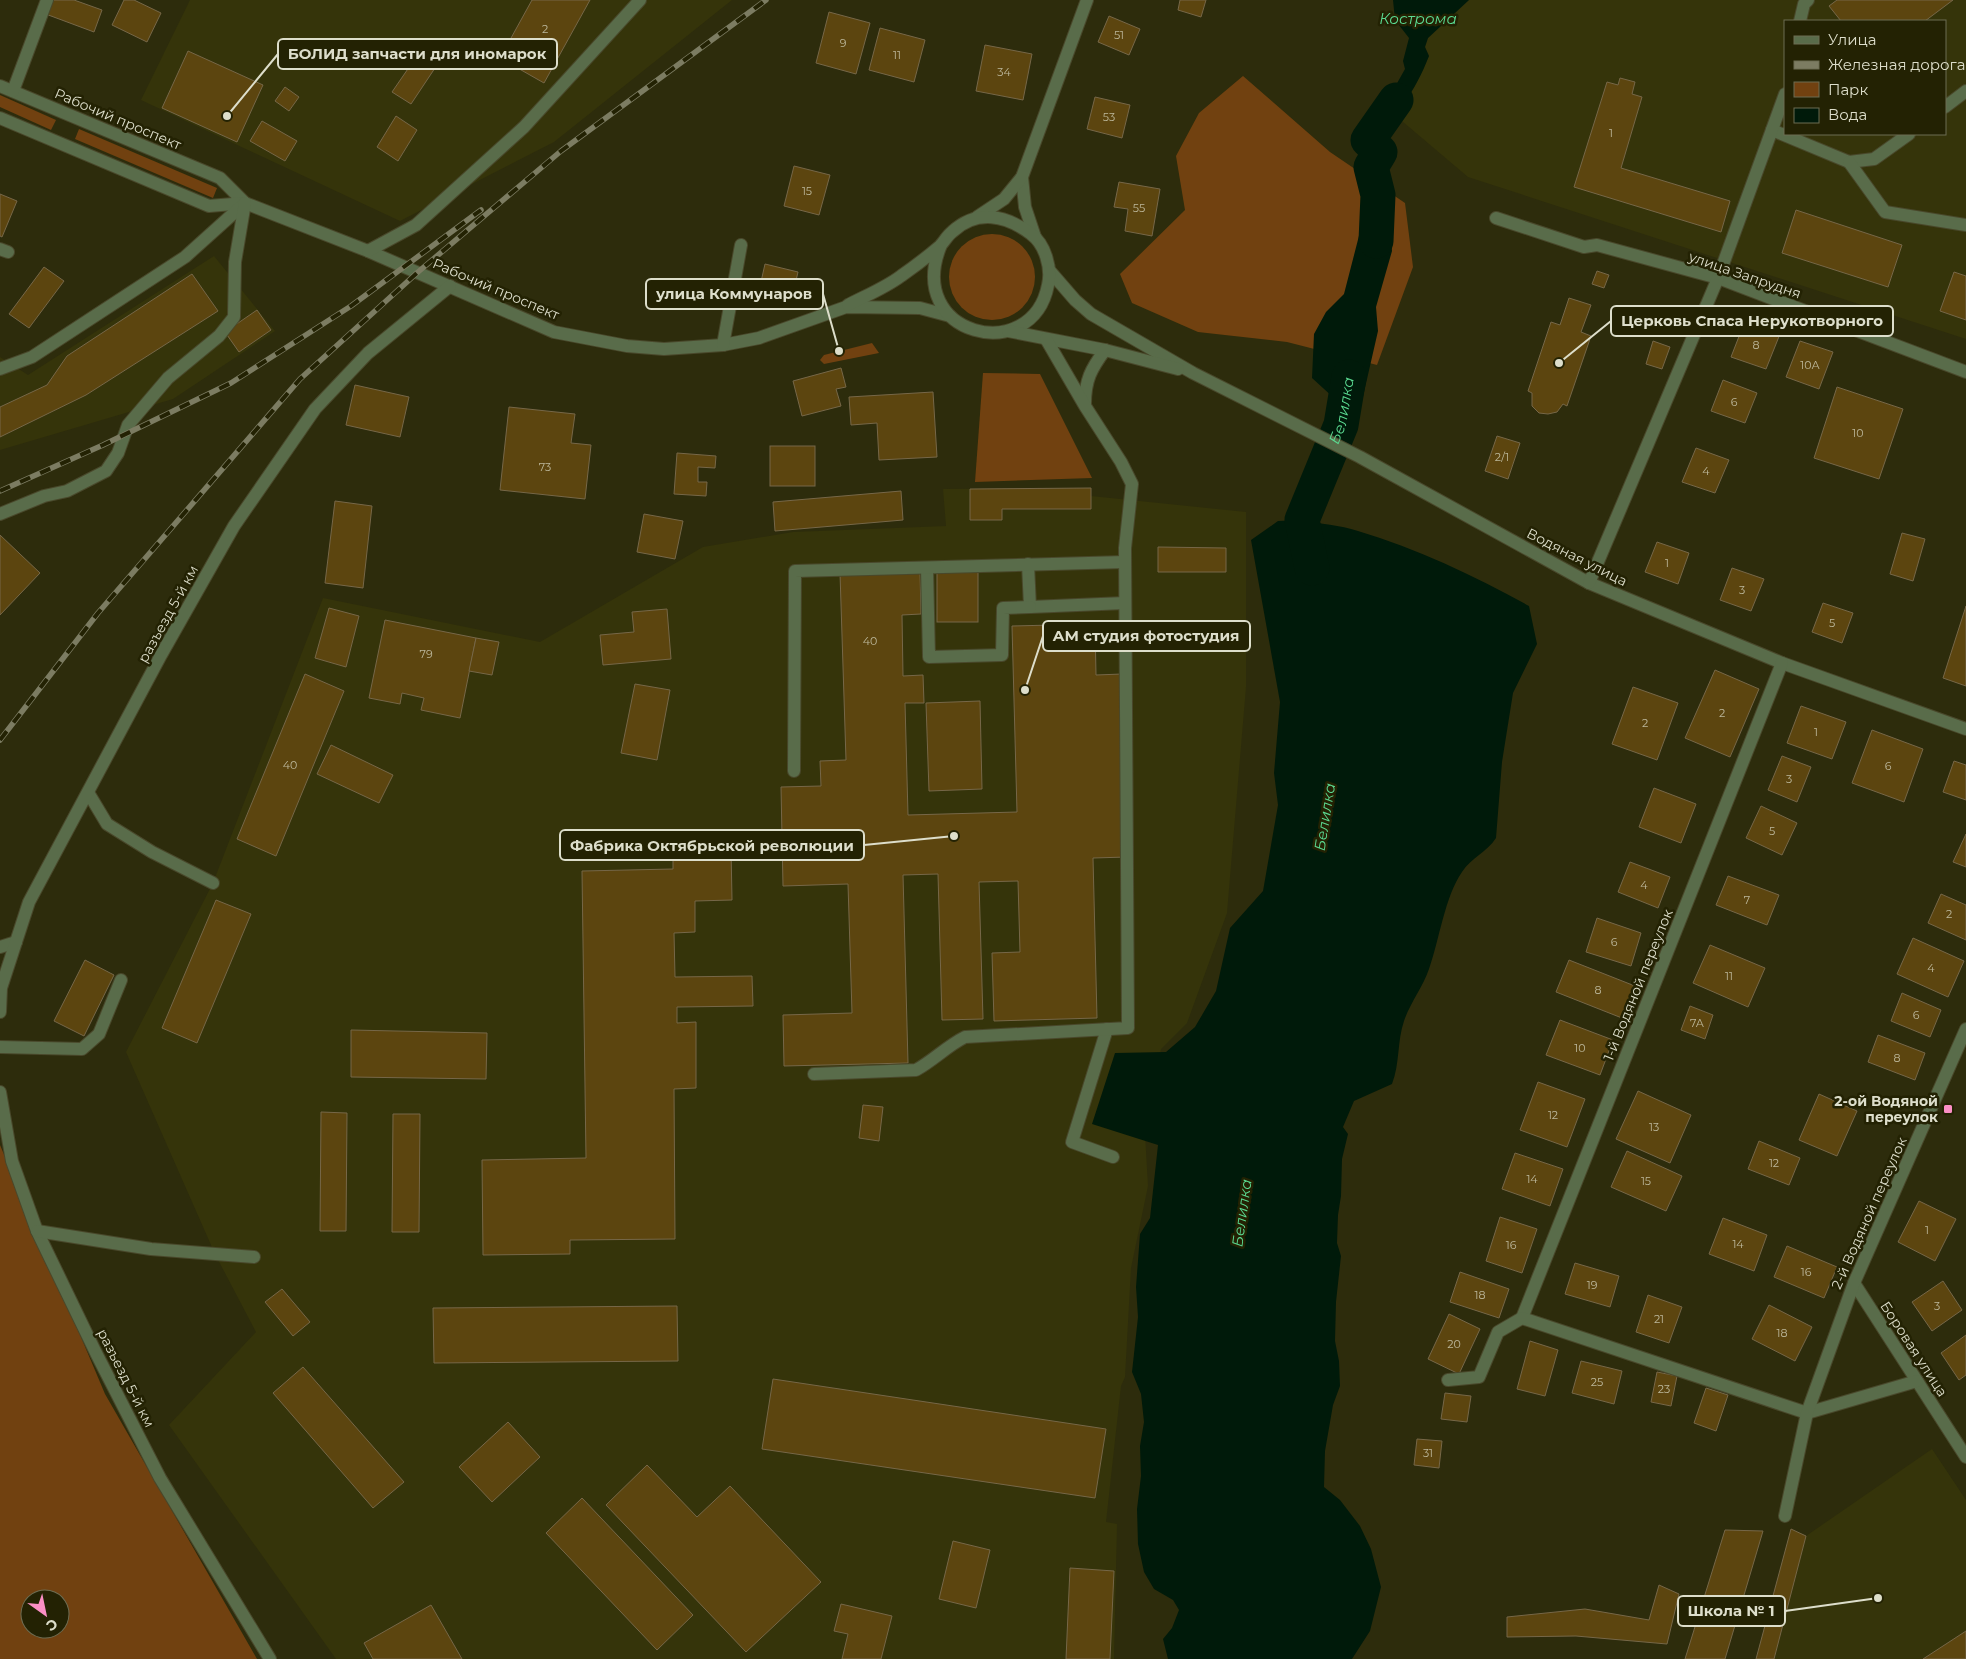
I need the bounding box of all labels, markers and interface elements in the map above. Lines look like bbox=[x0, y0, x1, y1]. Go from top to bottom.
water label: Кострома bbox=[1379, 9, 1457, 28]
legend bbox=[1784, 20, 1946, 135]
house number: 2 bbox=[542, 22, 548, 36]
house number: 51 bbox=[1114, 28, 1124, 42]
text: Улица bbox=[1828, 30, 1876, 49]
house number: 9 bbox=[840, 36, 847, 50]
callout: БОЛИД запчасти для иномарок bbox=[278, 39, 557, 69]
text: БОЛИД запчасти для иномарок bbox=[288, 44, 547, 63]
house number: 11 bbox=[893, 48, 901, 62]
text: Железная дорога bbox=[1828, 55, 1965, 74]
house number: 34 bbox=[997, 65, 1011, 79]
text: Парк bbox=[1828, 80, 1868, 99]
street label: Рабочий проспект bbox=[52, 84, 184, 154]
text: Вода bbox=[1828, 105, 1867, 124]
house number: 53 bbox=[1103, 110, 1115, 124]
house number: 1 bbox=[1609, 126, 1613, 140]
house number: 15 bbox=[802, 184, 812, 198]
house number: 55 bbox=[1133, 201, 1145, 215]
street label: улица Запрудня bbox=[1686, 247, 1804, 303]
street label: Рабочий проспект bbox=[430, 254, 562, 324]
callout: улица Коммунаров bbox=[646, 279, 823, 309]
text: улица Коммунаров bbox=[655, 284, 812, 303]
callout: Церковь Спаса Нерукотворного bbox=[1611, 306, 1893, 336]
text: Церковь Спаса Нерукотворного bbox=[1621, 311, 1883, 330]
house number: 8 bbox=[1752, 338, 1760, 352]
house number: 10А bbox=[1800, 358, 1820, 372]
water label: Белилка bbox=[1324, 376, 1358, 447]
house number: 6 bbox=[1731, 395, 1738, 409]
house number: 10 bbox=[1852, 426, 1864, 440]
house number: 2/1 bbox=[1495, 450, 1509, 464]
house number: 73 bbox=[539, 460, 551, 474]
house number: 4 bbox=[1702, 464, 1710, 478]
street label: Водяная улица bbox=[1524, 524, 1630, 590]
house number: 1 bbox=[1665, 556, 1669, 570]
street label: разъезд 5-й км bbox=[134, 562, 202, 666]
house number: 3 bbox=[1739, 583, 1745, 597]
house number: 5 bbox=[1829, 616, 1835, 630]
callout: АМ студия фотостудия bbox=[1043, 621, 1250, 651]
text: АМ студия фотостудия bbox=[1053, 626, 1239, 645]
house number: 40 bbox=[863, 634, 877, 648]
house number: 79 bbox=[419, 647, 433, 661]
house number: 2 bbox=[1719, 706, 1725, 720]
house number: 2 bbox=[1642, 716, 1648, 730]
house number: 1 bbox=[1814, 725, 1818, 739]
house number: 40 bbox=[283, 758, 297, 772]
house number: 6 bbox=[1885, 759, 1892, 773]
house number: 3 bbox=[1786, 772, 1792, 786]
water label: Белилка bbox=[1310, 782, 1339, 852]
house number: 5 bbox=[1769, 824, 1775, 838]
callout: Фабрика Октябрьской революции bbox=[560, 830, 864, 860]
text: Фабрика Октябрьской революции bbox=[570, 836, 854, 855]
house number: 4 bbox=[1640, 878, 1648, 892]
house number: 7 bbox=[1744, 893, 1750, 907]
street label: 1-й Водяной переулок bbox=[1599, 907, 1677, 1063]
house number: 2 bbox=[1946, 907, 1952, 921]
house number: 6 bbox=[1611, 935, 1618, 949]
house number: 4 bbox=[1927, 961, 1935, 975]
house number: 11 bbox=[1725, 969, 1733, 983]
house number: 8 bbox=[1594, 983, 1602, 997]
house number: 6 bbox=[1913, 1008, 1920, 1022]
house number: 7А bbox=[1690, 1016, 1705, 1030]
house number: 10 bbox=[1574, 1041, 1586, 1055]
house number: 8 bbox=[1893, 1051, 1901, 1065]
place label: 2-ой Водяной переулок bbox=[1834, 1092, 1938, 1126]
marker: 2-ой Водяной переулок bbox=[1942, 1103, 1954, 1115]
house number: 12 bbox=[1548, 1108, 1558, 1122]
house number: 13 bbox=[1649, 1120, 1659, 1134]
street label: 2-й Водяной переулок bbox=[1827, 1134, 1911, 1292]
house number: 12 bbox=[1769, 1156, 1779, 1170]
house number: 14 bbox=[1526, 1172, 1538, 1186]
house number: 15 bbox=[1641, 1174, 1651, 1188]
water label: Белилка bbox=[1227, 1178, 1256, 1248]
house number: 1 bbox=[1925, 1223, 1929, 1237]
house number: 14 bbox=[1732, 1237, 1744, 1251]
house number: 16 bbox=[1506, 1238, 1517, 1252]
house number: 16 bbox=[1801, 1265, 1812, 1279]
house number: 19 bbox=[1587, 1278, 1598, 1292]
house number: 18 bbox=[1475, 1288, 1486, 1302]
street label: Боровая улица bbox=[1876, 1298, 1952, 1400]
house number: 3 bbox=[1934, 1299, 1940, 1313]
house number: 21 bbox=[1654, 1312, 1664, 1326]
street label: разъезд 5-й км bbox=[93, 1326, 159, 1430]
house number: 18 bbox=[1777, 1326, 1788, 1340]
house number: 20 bbox=[1447, 1337, 1461, 1351]
house number: 25 bbox=[1591, 1375, 1603, 1389]
house number: 23 bbox=[1658, 1382, 1670, 1396]
house number: 31 bbox=[1423, 1446, 1433, 1460]
north arrow bbox=[20, 1589, 70, 1639]
callout: Школа № 1 bbox=[1678, 1596, 1785, 1626]
text: Школа № 1 bbox=[1687, 1601, 1775, 1620]
text: С bbox=[43, 1615, 61, 1635]

